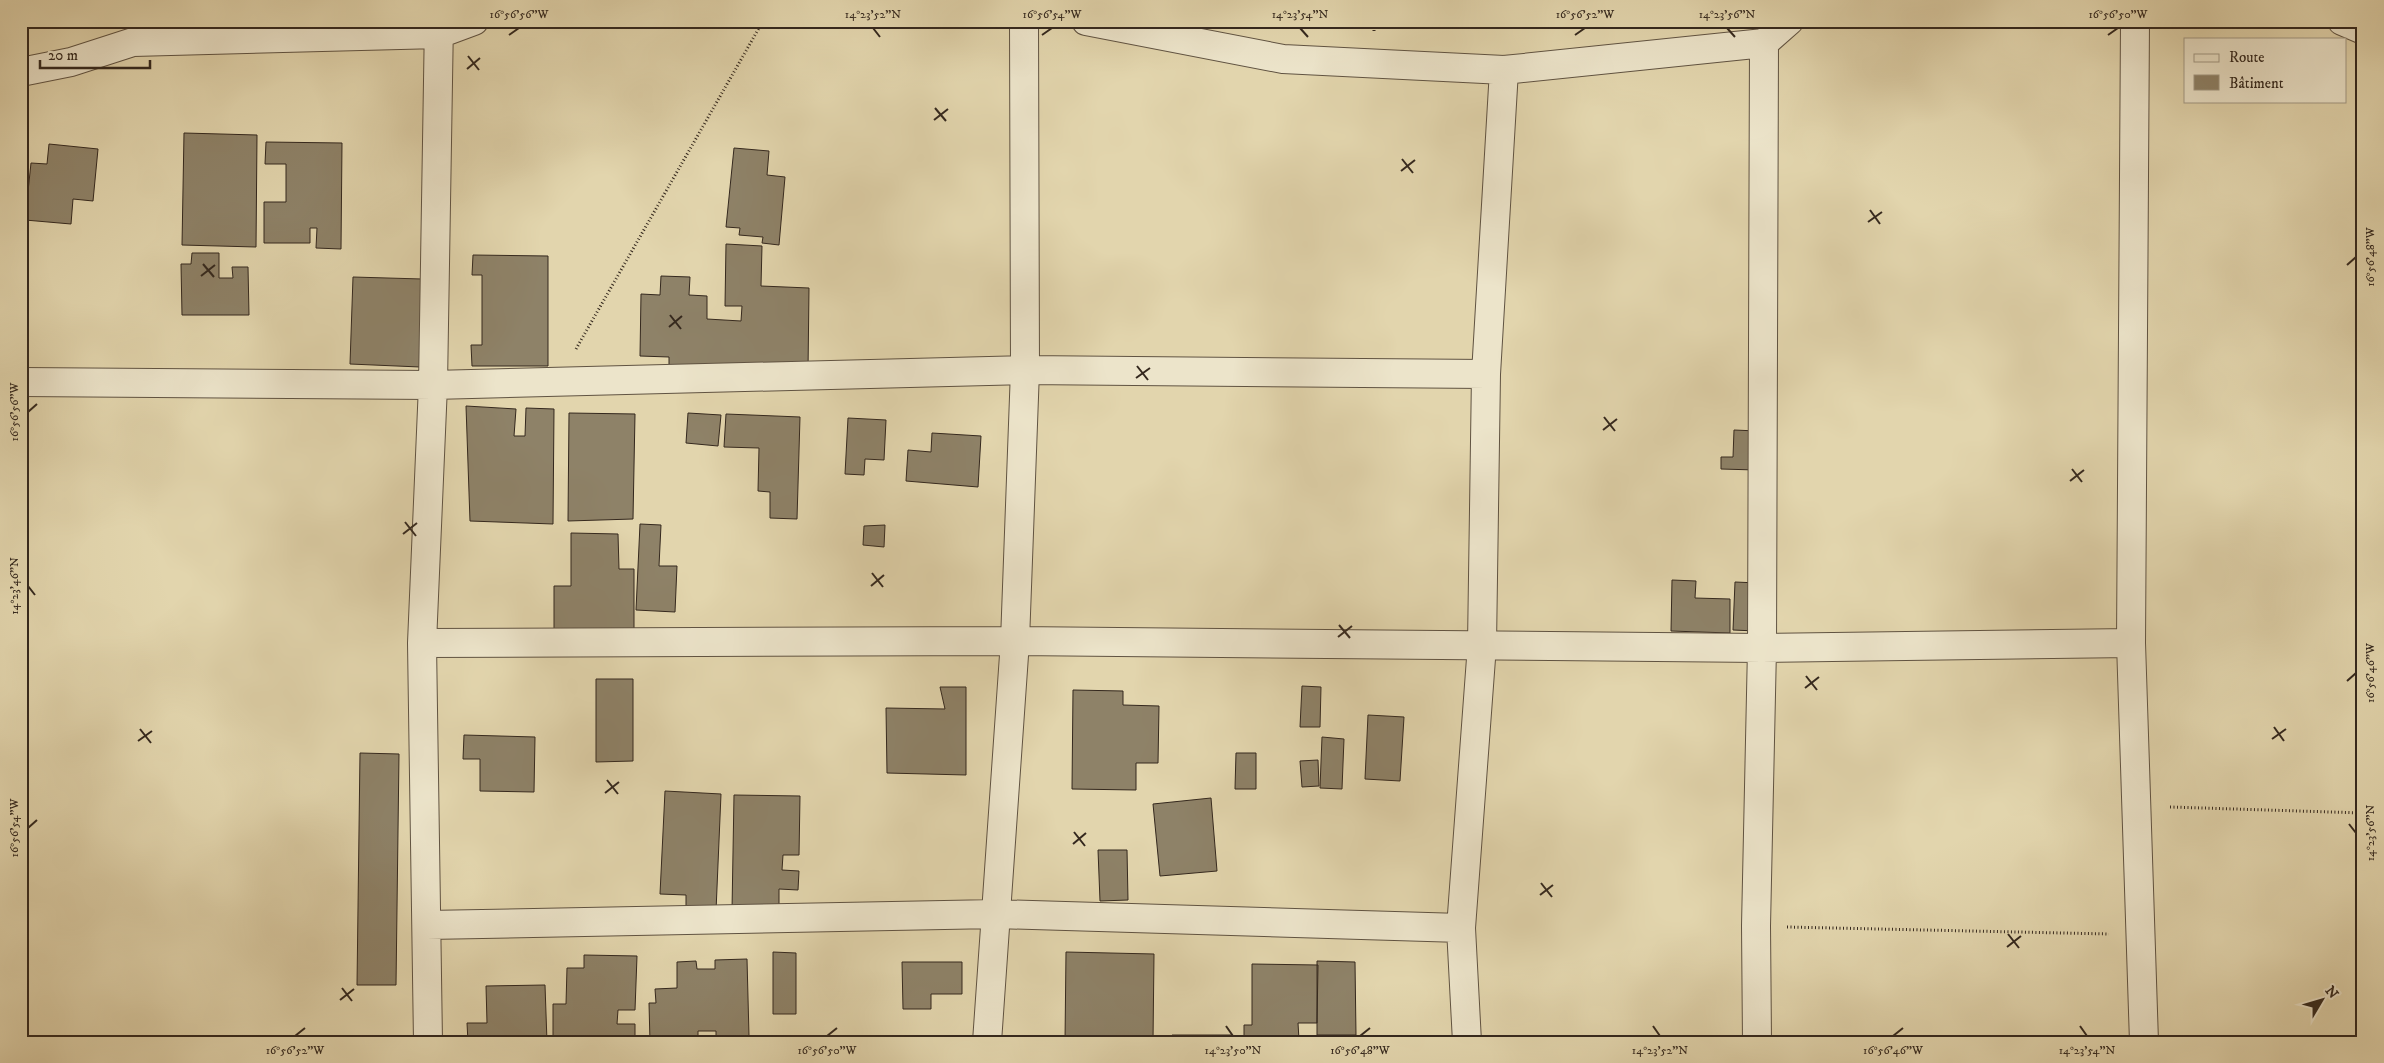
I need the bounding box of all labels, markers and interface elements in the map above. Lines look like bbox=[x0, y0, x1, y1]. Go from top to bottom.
text: 16°56'56"W bbox=[490, 7, 549, 22]
text: 14°23'52"N bbox=[845, 7, 901, 22]
text: 16°56'54"W bbox=[1023, 7, 1082, 22]
text: 14°23'54"N bbox=[1272, 7, 1328, 22]
text: 16°56'52"W bbox=[1556, 7, 1615, 22]
text: 14°23'56"N bbox=[1699, 7, 1755, 22]
text: 16°56'50"W bbox=[2088, 7, 2149, 22]
scale bar bbox=[40, 38, 150, 70]
legend bbox=[2184, 38, 2346, 102]
text: 20 m bbox=[48, 46, 78, 65]
text: Route bbox=[2229, 48, 2264, 67]
text: Bâtiment bbox=[2229, 74, 2284, 93]
text: 16°56'48"W bbox=[2363, 226, 2378, 287]
text: 16°56'56"W bbox=[7, 382, 22, 441]
text: 14°23'46"N bbox=[7, 557, 22, 615]
text: 16°56'46"W bbox=[2363, 642, 2378, 703]
text: 16°56'54"W bbox=[7, 798, 22, 857]
text: 14°23'56"N bbox=[2363, 805, 2378, 861]
north arrow bbox=[2296, 976, 2346, 1026]
text: N bbox=[2321, 983, 2342, 1003]
text: 16°56'52"W bbox=[266, 1043, 325, 1058]
text: 16°56'50"W bbox=[797, 1043, 858, 1058]
text: 14°23'50"N bbox=[1205, 1043, 1262, 1058]
text: 16°56'48"W bbox=[1330, 1043, 1391, 1058]
text: 14°23'52"N bbox=[1632, 1043, 1688, 1058]
text: 16°56'46"W bbox=[1863, 1043, 1924, 1058]
text: 14°23'54"N bbox=[2059, 1043, 2115, 1058]

